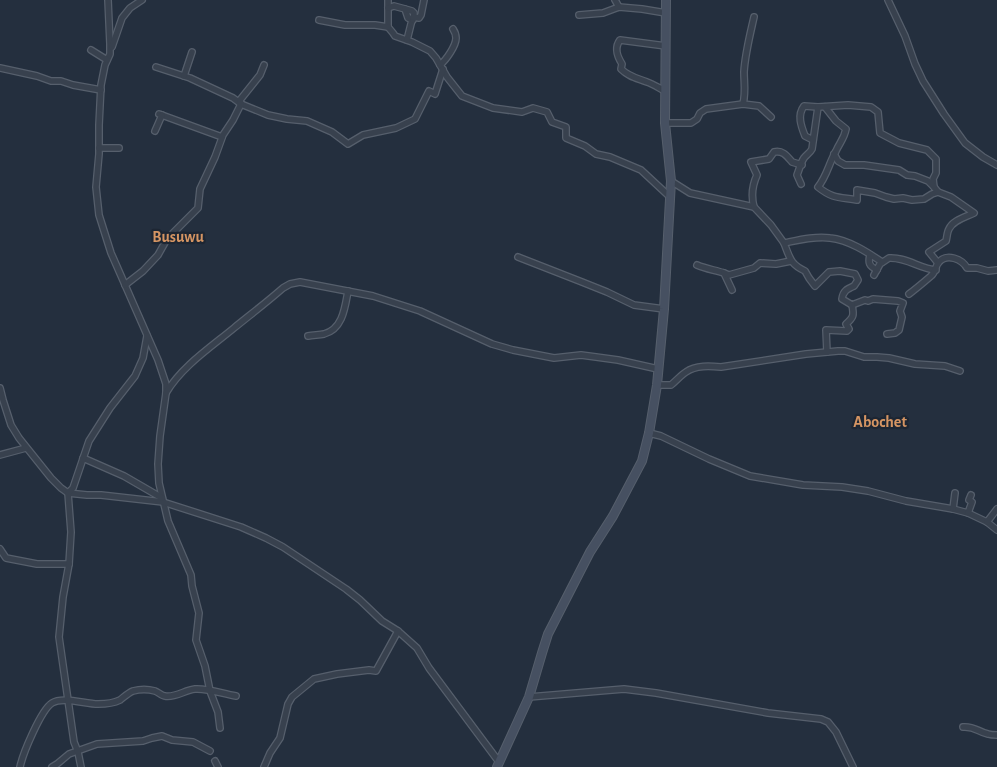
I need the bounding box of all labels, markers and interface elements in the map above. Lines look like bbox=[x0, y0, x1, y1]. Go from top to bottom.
district label: Busuwu bbox=[152, 229, 204, 245]
district label: Abochet bbox=[853, 414, 907, 430]

